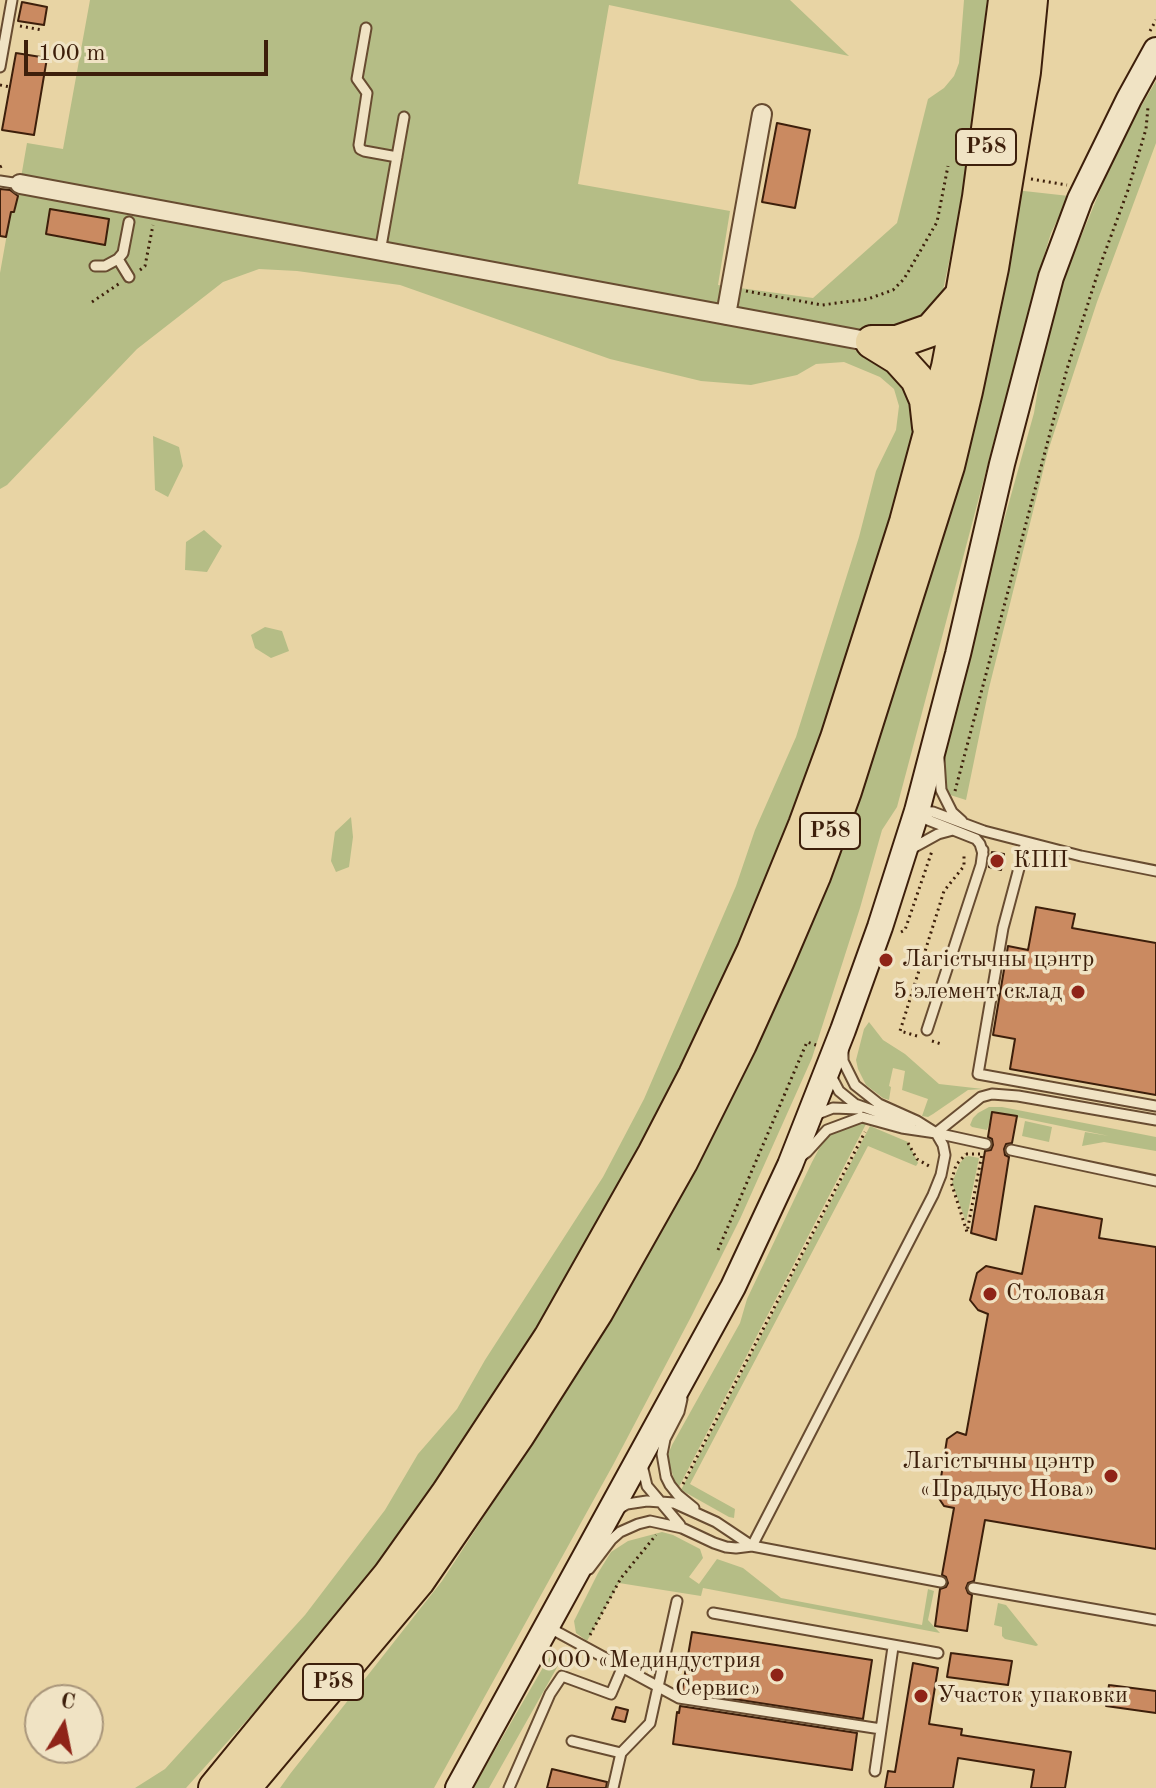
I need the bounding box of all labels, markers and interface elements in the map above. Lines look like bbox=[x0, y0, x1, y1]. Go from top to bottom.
scale bar bbox=[28, 24, 272, 74]
text: 100 m bbox=[38, 42, 106, 66]
road number: Р58 bbox=[956, 129, 1016, 165]
road number: Р58 bbox=[800, 813, 860, 849]
place label: КПП bbox=[1013, 847, 1068, 875]
marker: КПП bbox=[988, 852, 1006, 870]
place label: Лагістычны цэнтр bbox=[902, 946, 1094, 974]
marker: Лагістычны цэнтр bbox=[877, 951, 895, 969]
place label: 5 элемент склад bbox=[893, 978, 1062, 1006]
marker: 5 элемент склад bbox=[1069, 983, 1087, 1001]
place label: Столовая bbox=[1006, 1280, 1105, 1308]
marker: Столовая bbox=[981, 1285, 999, 1303]
place label: Лагістычны цэнтр «Прадыус Нова» bbox=[903, 1448, 1095, 1504]
marker: Лагістычны цэнтр «Прадыус Нова» bbox=[1102, 1467, 1120, 1485]
place label: ООО «Мединдустрия Сервис» bbox=[540, 1647, 761, 1703]
road number: Р58 bbox=[303, 1664, 363, 1700]
marker: ООО «Мединдустрия Сервис» bbox=[768, 1666, 786, 1684]
place label: Участок упаковки bbox=[937, 1682, 1128, 1710]
north arrow bbox=[24, 1684, 104, 1764]
marker: Участок упаковки bbox=[912, 1687, 930, 1705]
text: С bbox=[59, 1690, 77, 1714]

